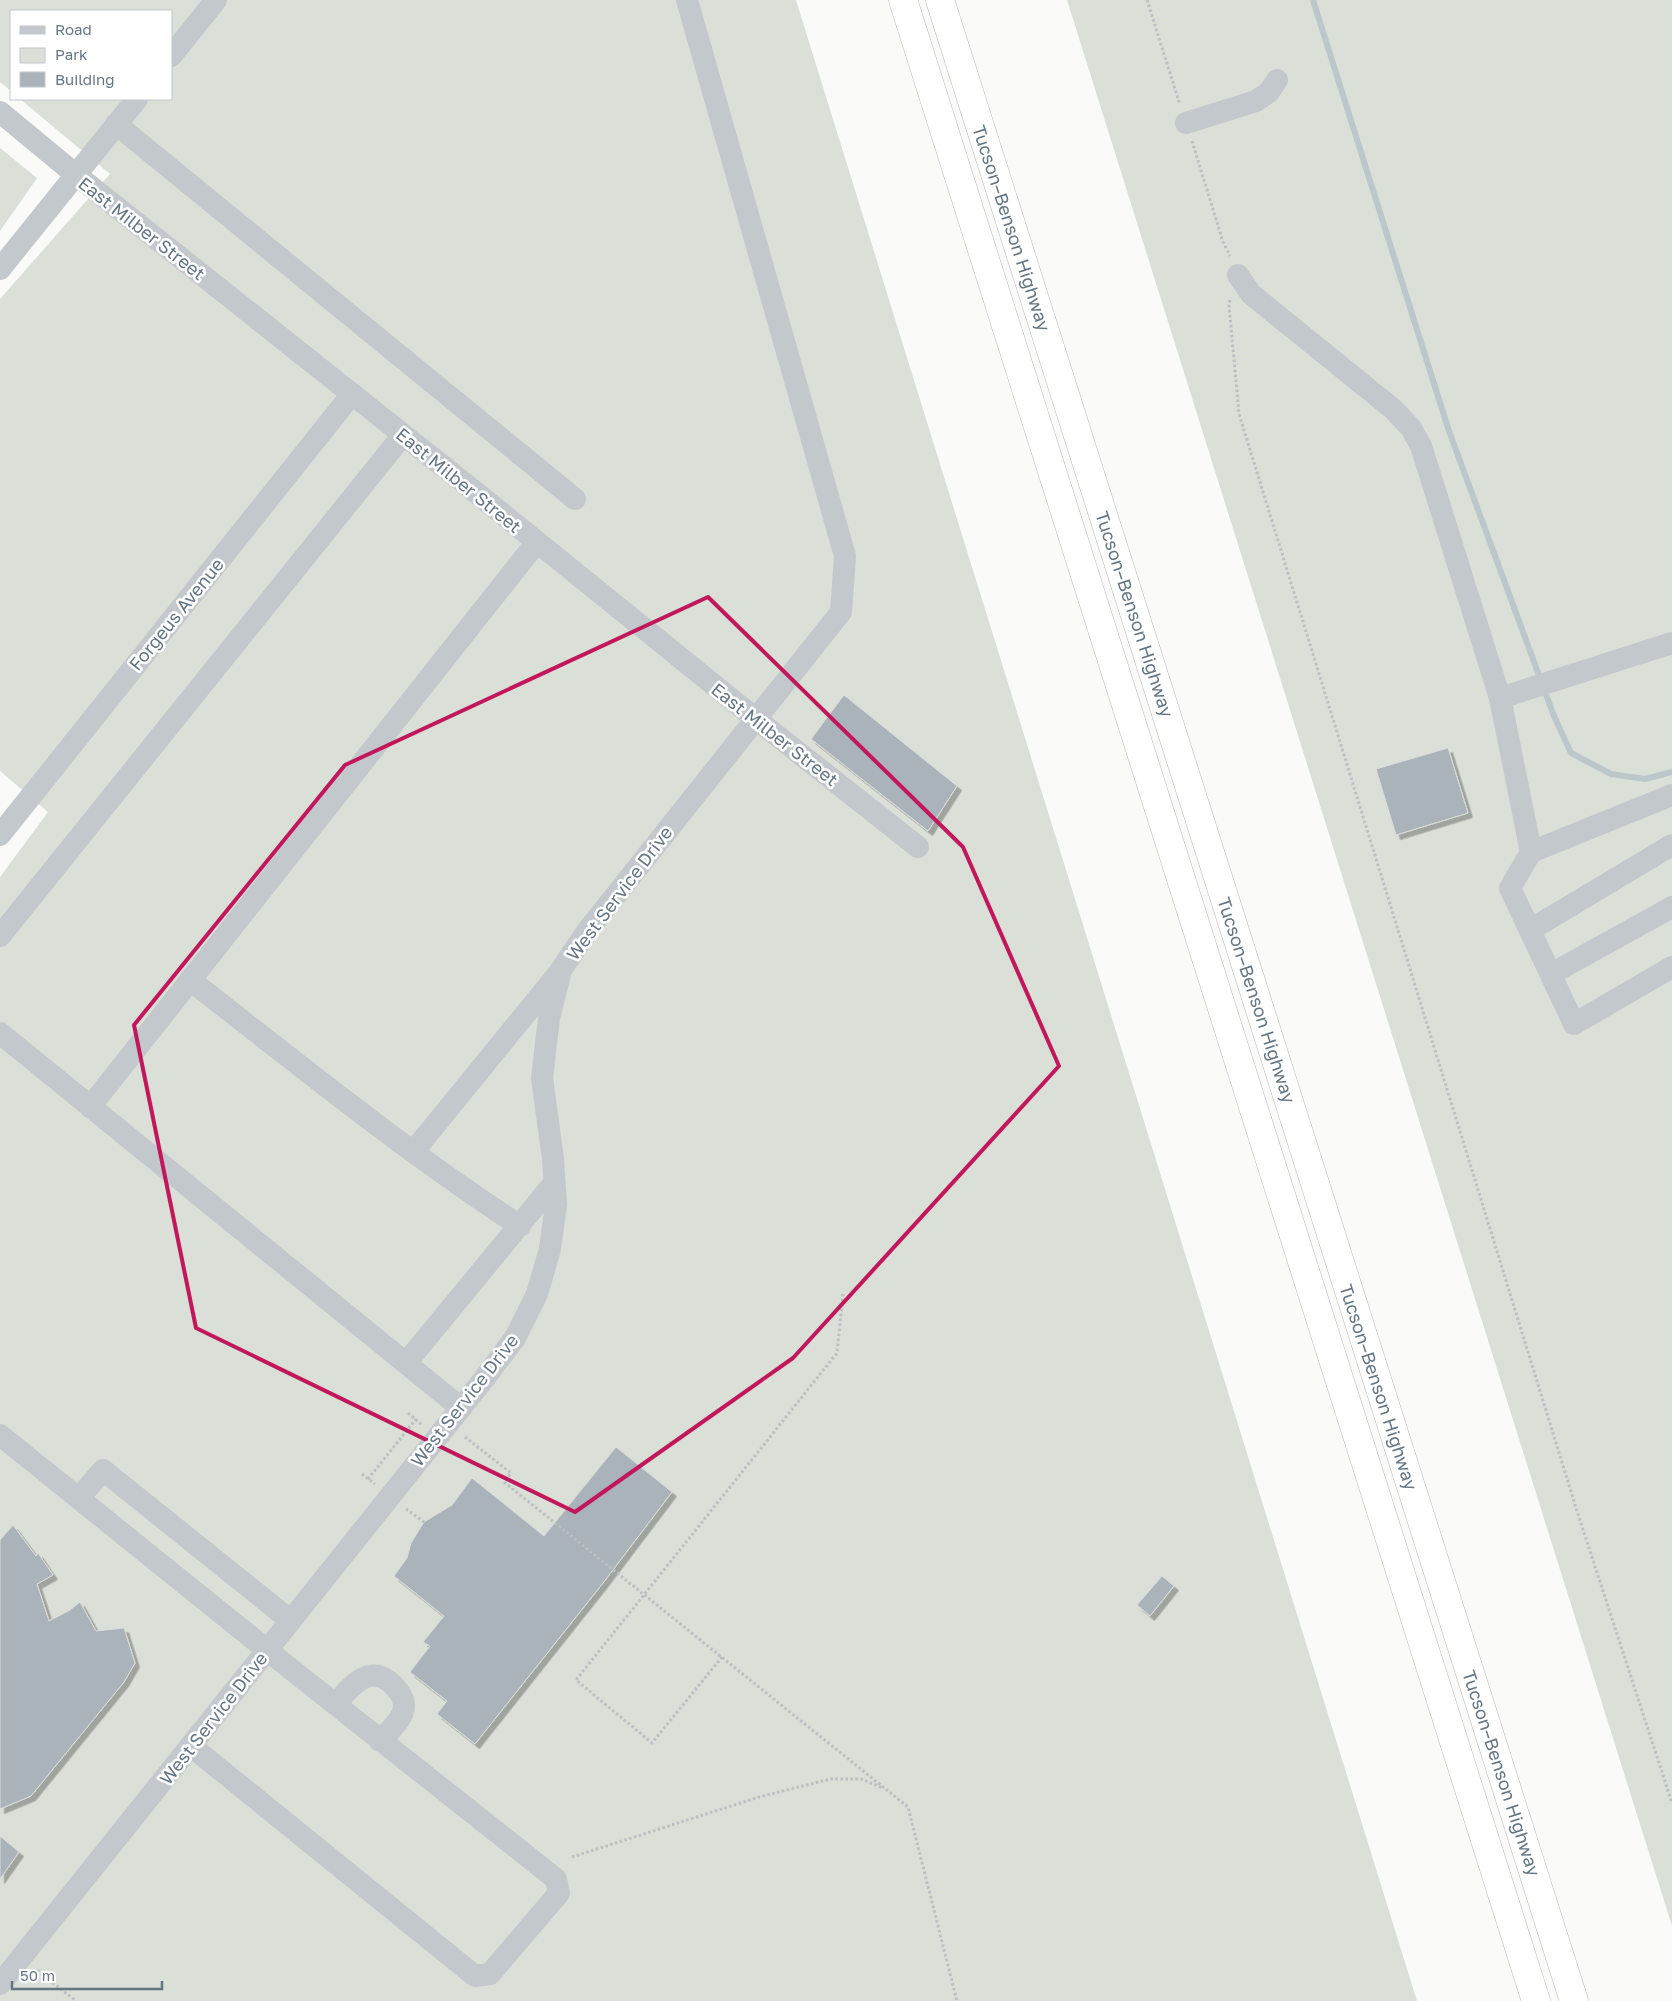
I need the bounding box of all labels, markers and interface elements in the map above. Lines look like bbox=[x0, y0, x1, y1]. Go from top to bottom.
legend bbox=[10, 10, 172, 100]
text: Road bbox=[55, 20, 92, 38]
text: Park bbox=[55, 45, 88, 63]
text: Building bbox=[55, 70, 115, 88]
street label: Tucson–Benson Highway bbox=[968, 122, 1056, 334]
street label: East Milber Street bbox=[74, 172, 210, 284]
street label: East Milber Street bbox=[392, 423, 526, 537]
street label: Tucson–Benson Highway bbox=[1091, 508, 1179, 720]
street label: Forgeus Avenue bbox=[124, 553, 228, 675]
street label: East Milber Street bbox=[707, 678, 843, 790]
street label: West Service Drive bbox=[561, 822, 677, 964]
street label: Tucson–Benson Highway bbox=[1213, 894, 1301, 1106]
street label: Tucson–Benson Highway bbox=[1335, 1281, 1423, 1493]
street label: West Service Drive bbox=[405, 1329, 523, 1471]
street label: West Service Drive bbox=[154, 1647, 272, 1789]
street label: Tucson–Benson Highway bbox=[1458, 1667, 1546, 1879]
scale bar bbox=[12, 1958, 162, 1990]
text: 50 m bbox=[20, 1966, 55, 1984]

